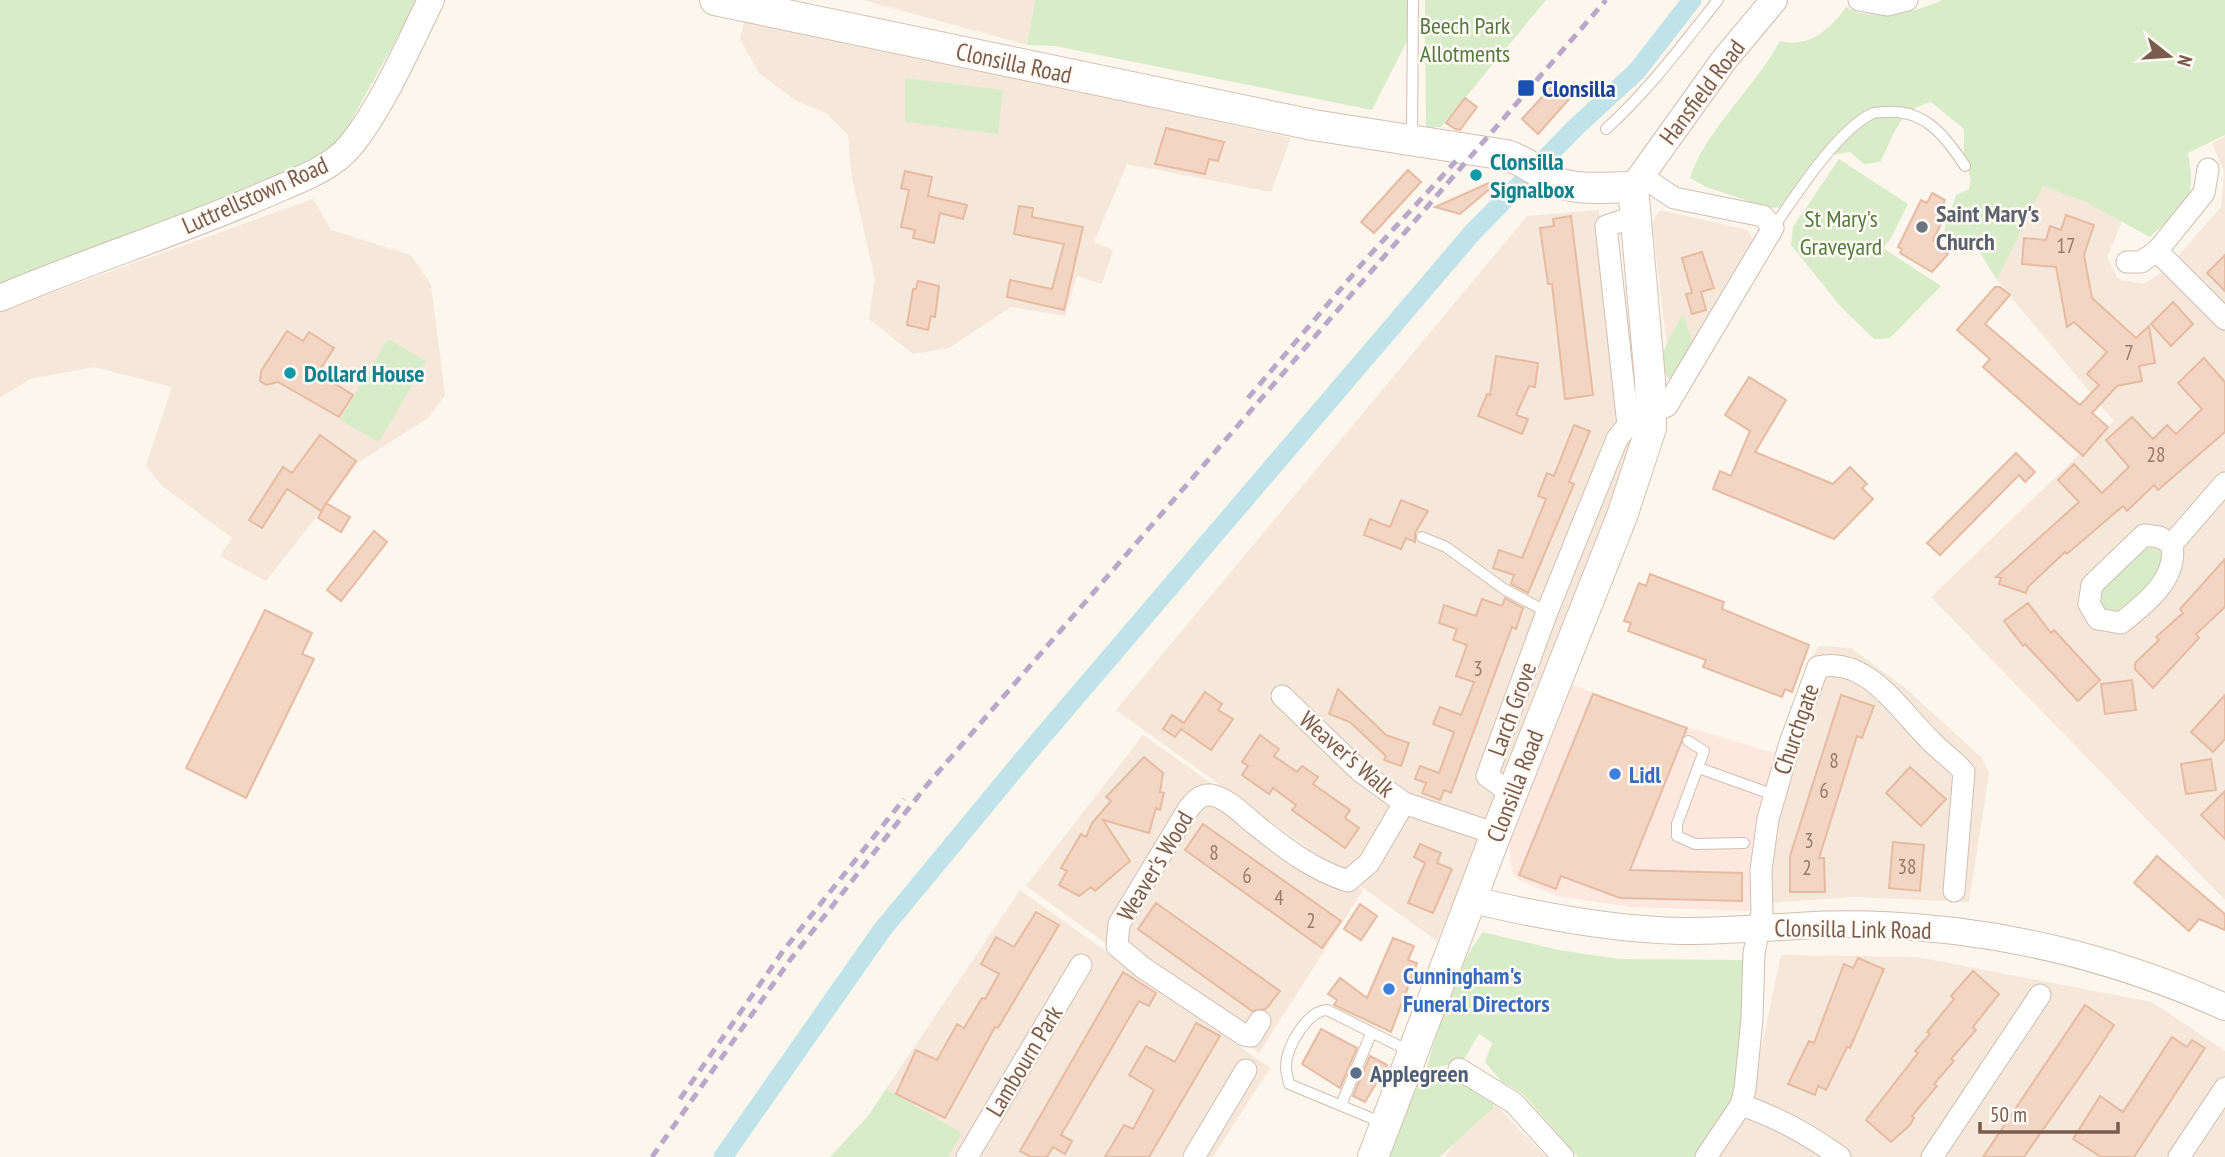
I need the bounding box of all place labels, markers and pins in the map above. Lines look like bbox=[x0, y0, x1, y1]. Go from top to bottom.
place label: Clonsilla bbox=[1542, 73, 1616, 104]
marker: Clonsilla bbox=[1516, 78, 1536, 98]
place label: Clonsilla Signalbox bbox=[1490, 146, 1575, 205]
marker: Clonsilla Signalbox bbox=[1468, 167, 1484, 183]
place label: Saint Mary's Church bbox=[1936, 198, 2039, 257]
marker: Saint Mary's Church bbox=[1914, 219, 1930, 235]
place label: Dollard House bbox=[304, 358, 425, 389]
marker: Dollard House bbox=[282, 365, 298, 381]
place label: Lidl bbox=[1629, 759, 1661, 790]
marker: Lidl bbox=[1607, 766, 1623, 782]
place label: Cunningham's Funeral Directors bbox=[1403, 960, 1550, 1019]
marker: Cunningham's Funeral Directors bbox=[1381, 981, 1397, 997]
place label: Applegreen bbox=[1369, 1058, 1469, 1089]
marker: Applegreen bbox=[1348, 1065, 1364, 1081]

